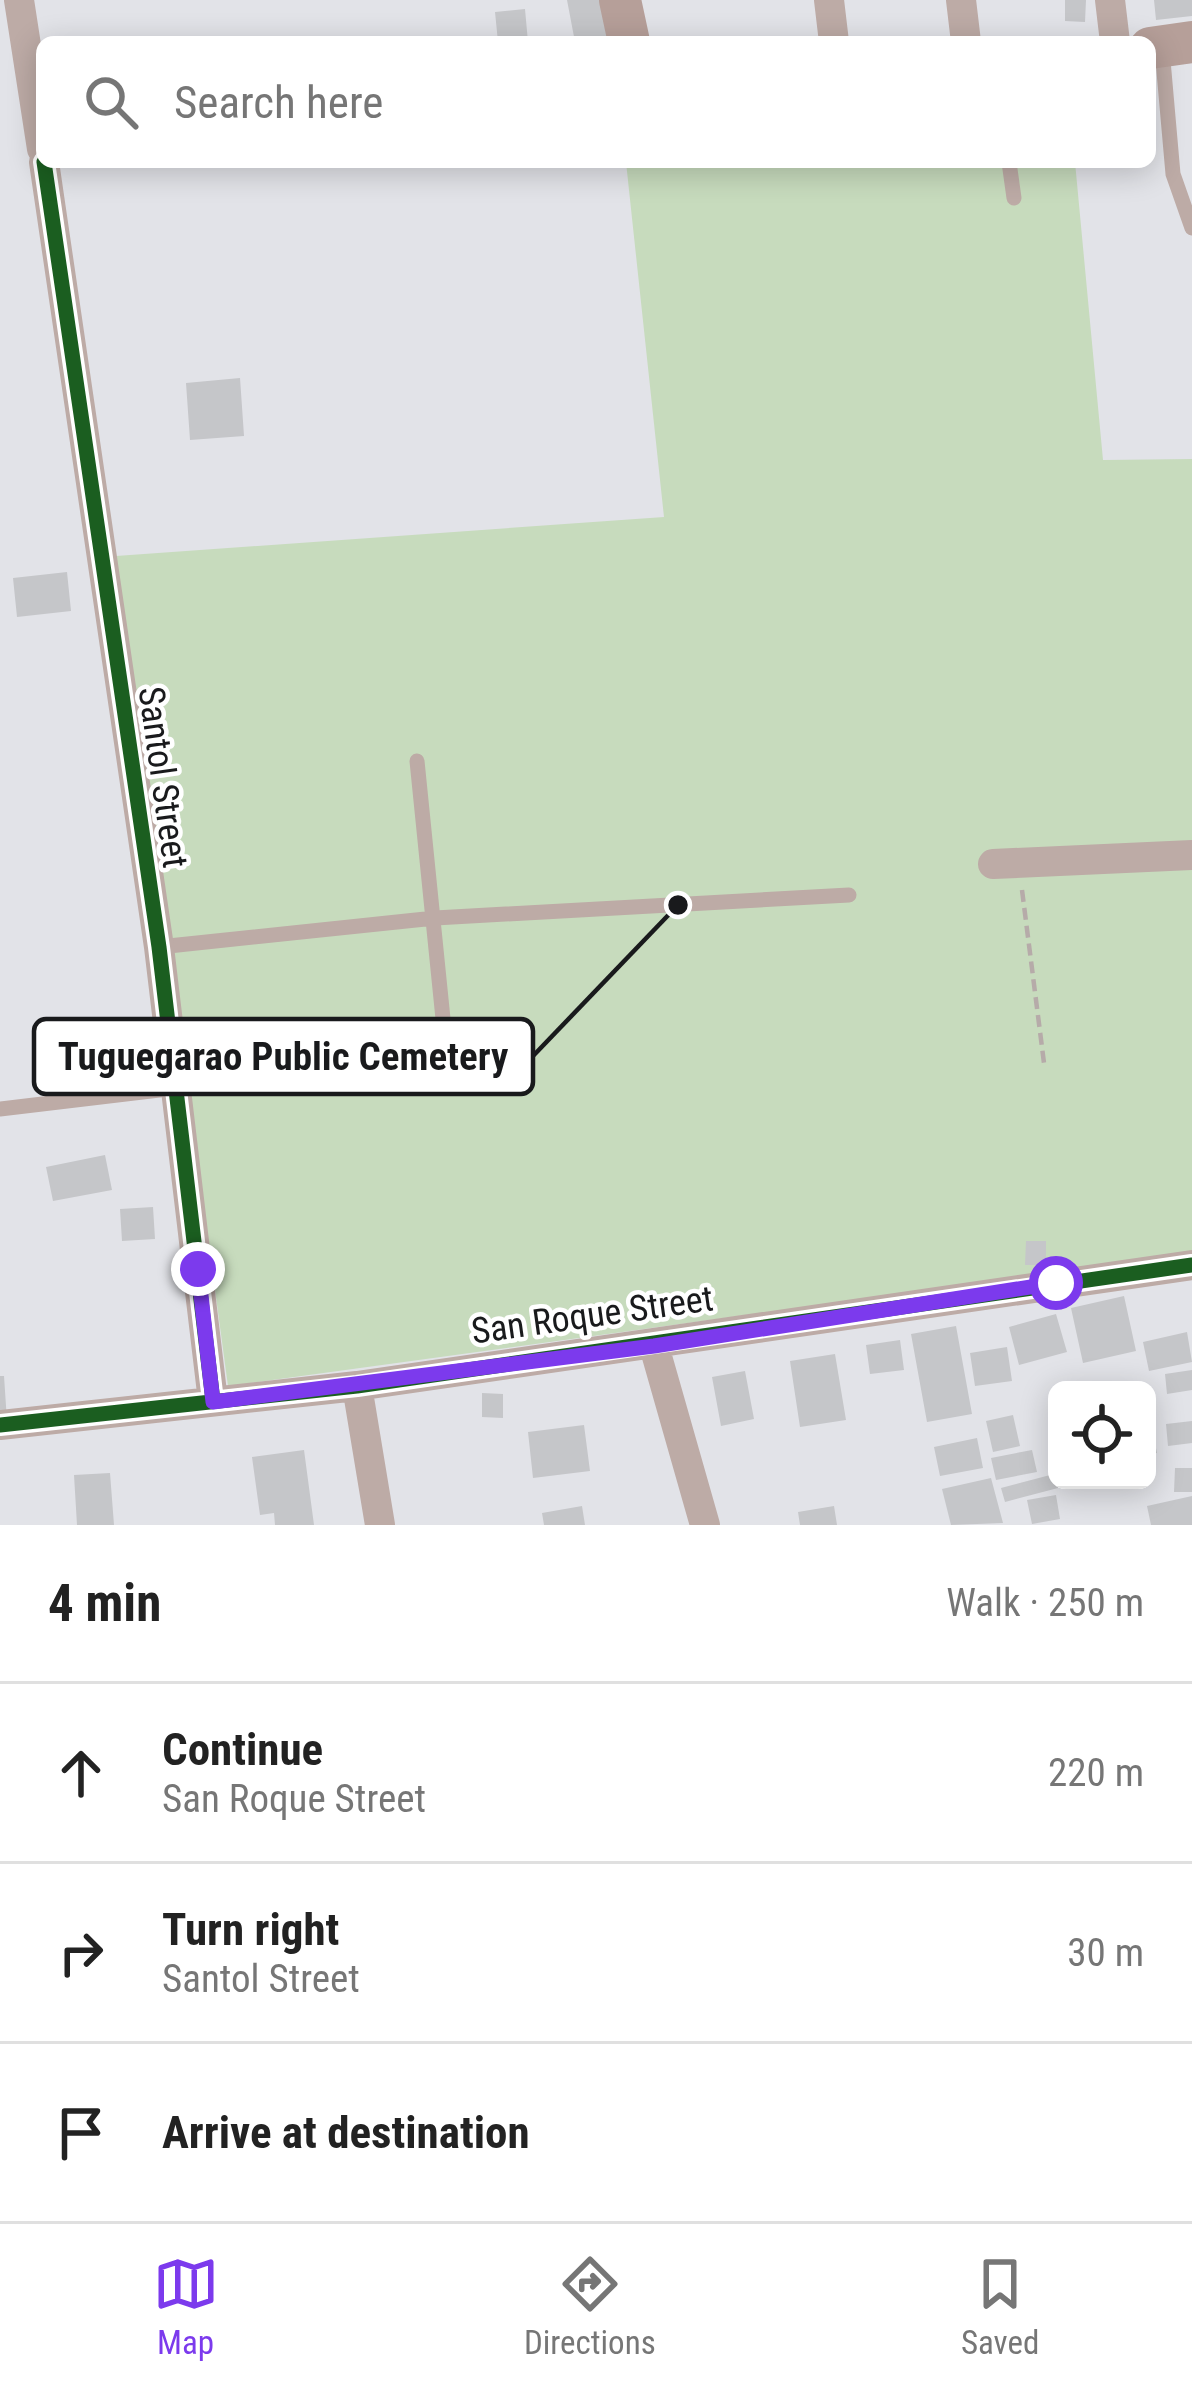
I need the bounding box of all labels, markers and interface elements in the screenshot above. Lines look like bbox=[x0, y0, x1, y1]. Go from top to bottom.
search box bbox=[36, 36, 1156, 168]
icon: search bbox=[78, 69, 144, 135]
text: Search here bbox=[174, 76, 383, 129]
street label: Santol Street bbox=[130, 684, 197, 870]
callout: Tuguegarao Public Cemetery bbox=[34, 1019, 533, 1094]
text: Tuguegarao Public Cemetery bbox=[58, 1034, 509, 1080]
route end bbox=[171, 1242, 225, 1296]
route start bbox=[1029, 1256, 1083, 1310]
street label: San Roque Street bbox=[469, 1277, 716, 1353]
map controls bbox=[1048, 1381, 1156, 1489]
button: locate bbox=[1048, 1381, 1156, 1489]
text: 4 min bbox=[48, 1574, 161, 1633]
text: Walk · 250 m bbox=[946, 1580, 1144, 1626]
text: Continue bbox=[162, 1723, 323, 1776]
icon: ahead bbox=[48, 1740, 114, 1806]
text: 220 m bbox=[1048, 1750, 1144, 1796]
text: San Roque Street bbox=[162, 1776, 426, 1822]
text: Turn right bbox=[162, 1903, 339, 1956]
icon: right bbox=[48, 1920, 114, 1986]
text: 30 m bbox=[1067, 1930, 1144, 1976]
text: Santol Street bbox=[162, 1956, 360, 2002]
icon: arrive bbox=[48, 2100, 114, 2166]
text: Arrive at destination bbox=[162, 2106, 530, 2159]
tab: Map bbox=[153, 2251, 219, 2362]
tab: Directions bbox=[524, 2251, 656, 2362]
tab: Saved bbox=[961, 2251, 1039, 2362]

